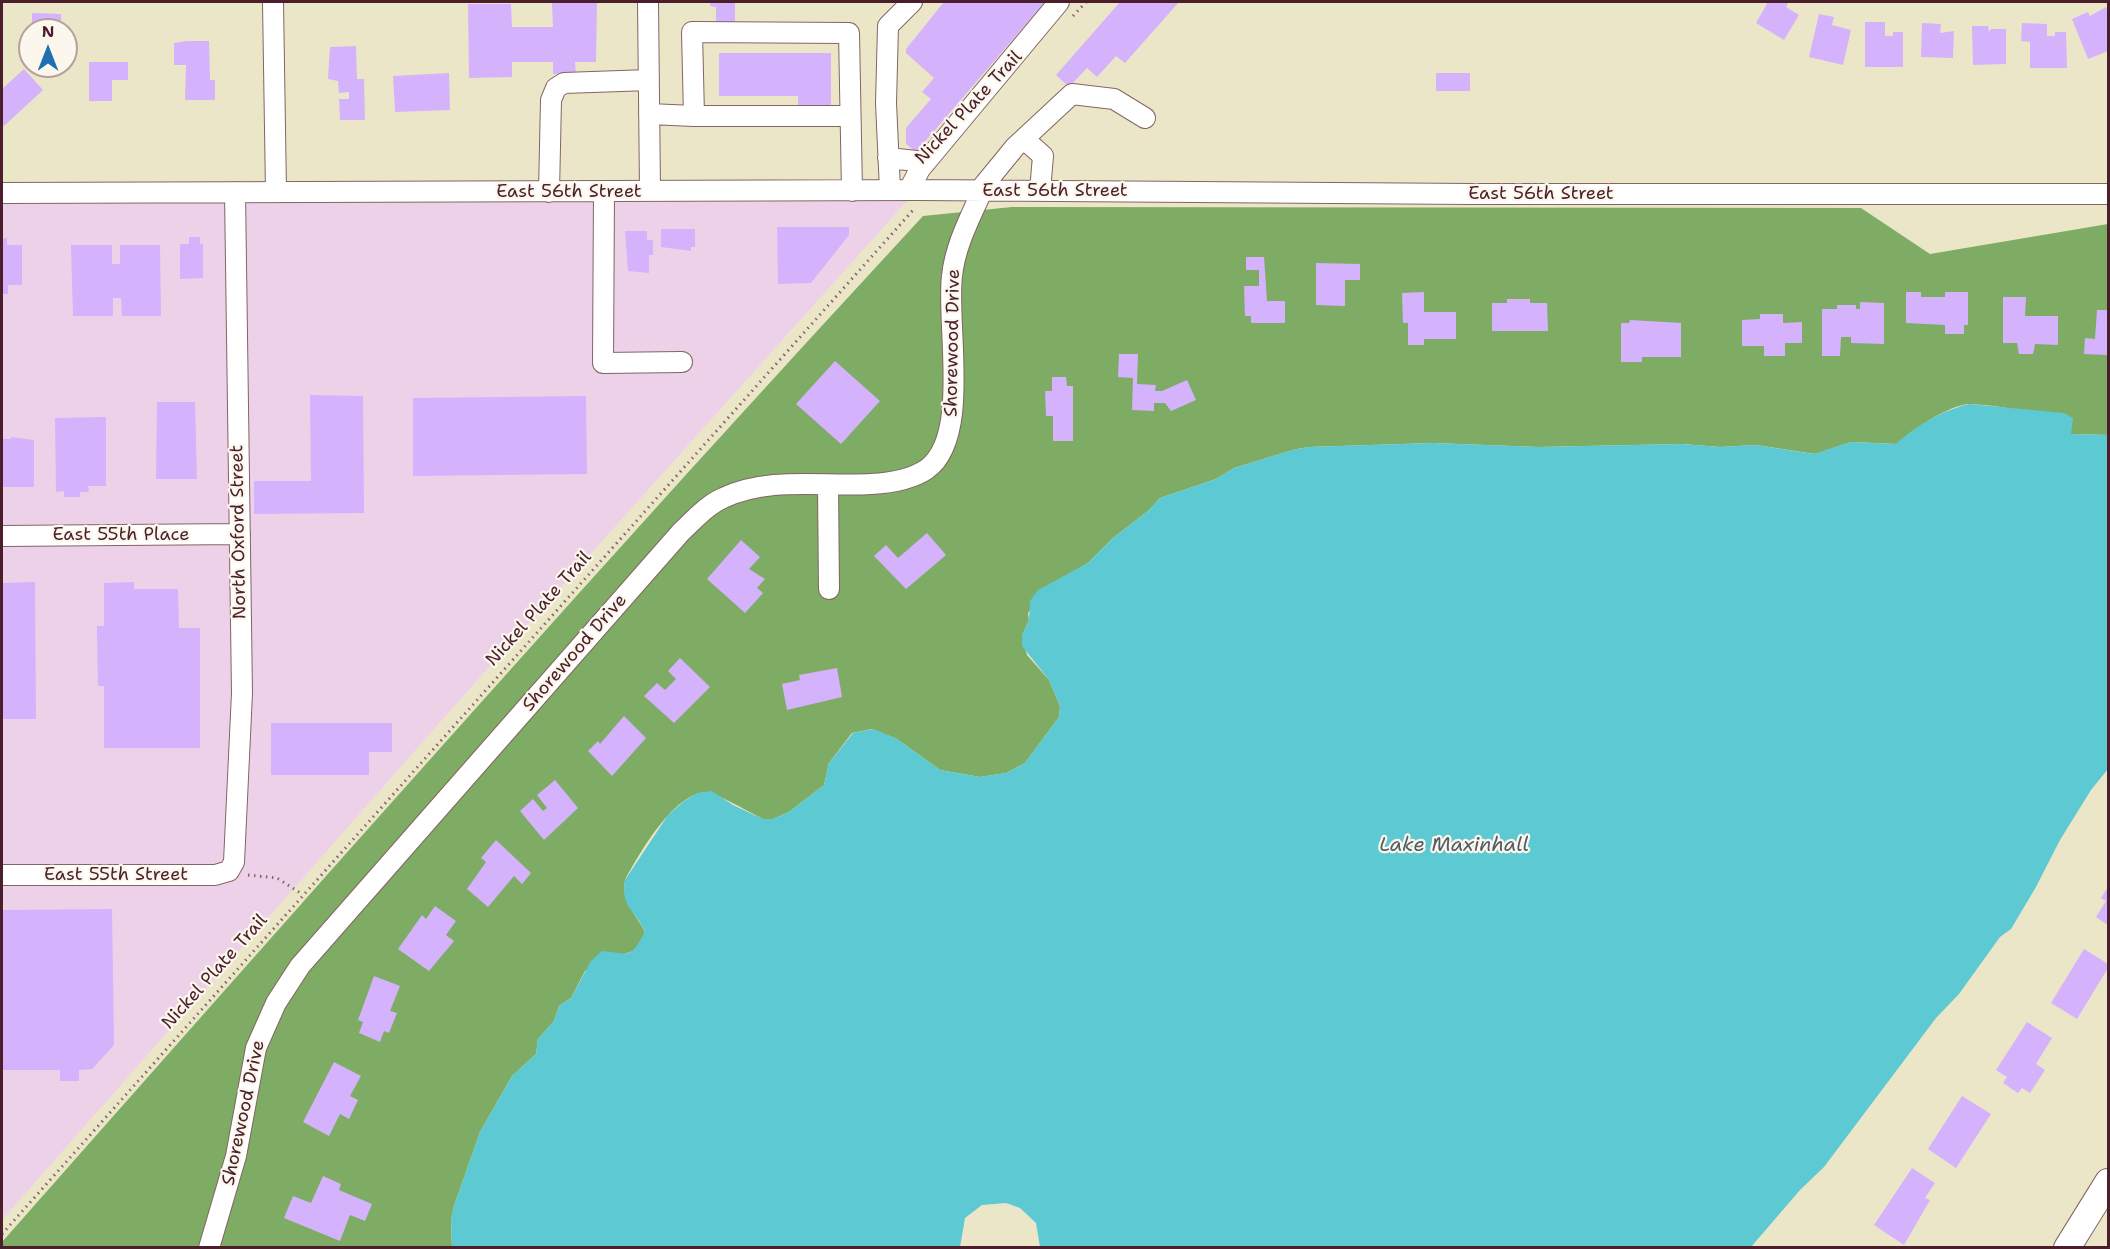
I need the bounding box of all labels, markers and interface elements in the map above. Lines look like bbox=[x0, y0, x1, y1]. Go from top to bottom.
north arrow bbox=[18, 18, 78, 78]
text: N bbox=[42, 21, 54, 42]
street label: Nickel Plate Trail bbox=[911, 47, 1027, 169]
street label: East 56th Street bbox=[982, 180, 1128, 202]
street label: East 56th Street bbox=[496, 181, 642, 203]
street label: East 56th Street bbox=[1468, 183, 1614, 205]
street label: Shorewood Drive bbox=[941, 269, 965, 417]
street label: North Oxford Street bbox=[227, 445, 251, 619]
street label: East 55th Place bbox=[53, 524, 189, 546]
street label: Nickel Plate Trail bbox=[482, 547, 596, 671]
street label: Shorewood Drive bbox=[518, 590, 632, 716]
water label: Lake Maxinhall bbox=[1379, 834, 1529, 858]
street label: East 55th Street bbox=[44, 864, 188, 886]
street label: Nickel Plate Trail bbox=[158, 910, 272, 1034]
street label: Shorewood Drive bbox=[218, 1038, 270, 1188]

